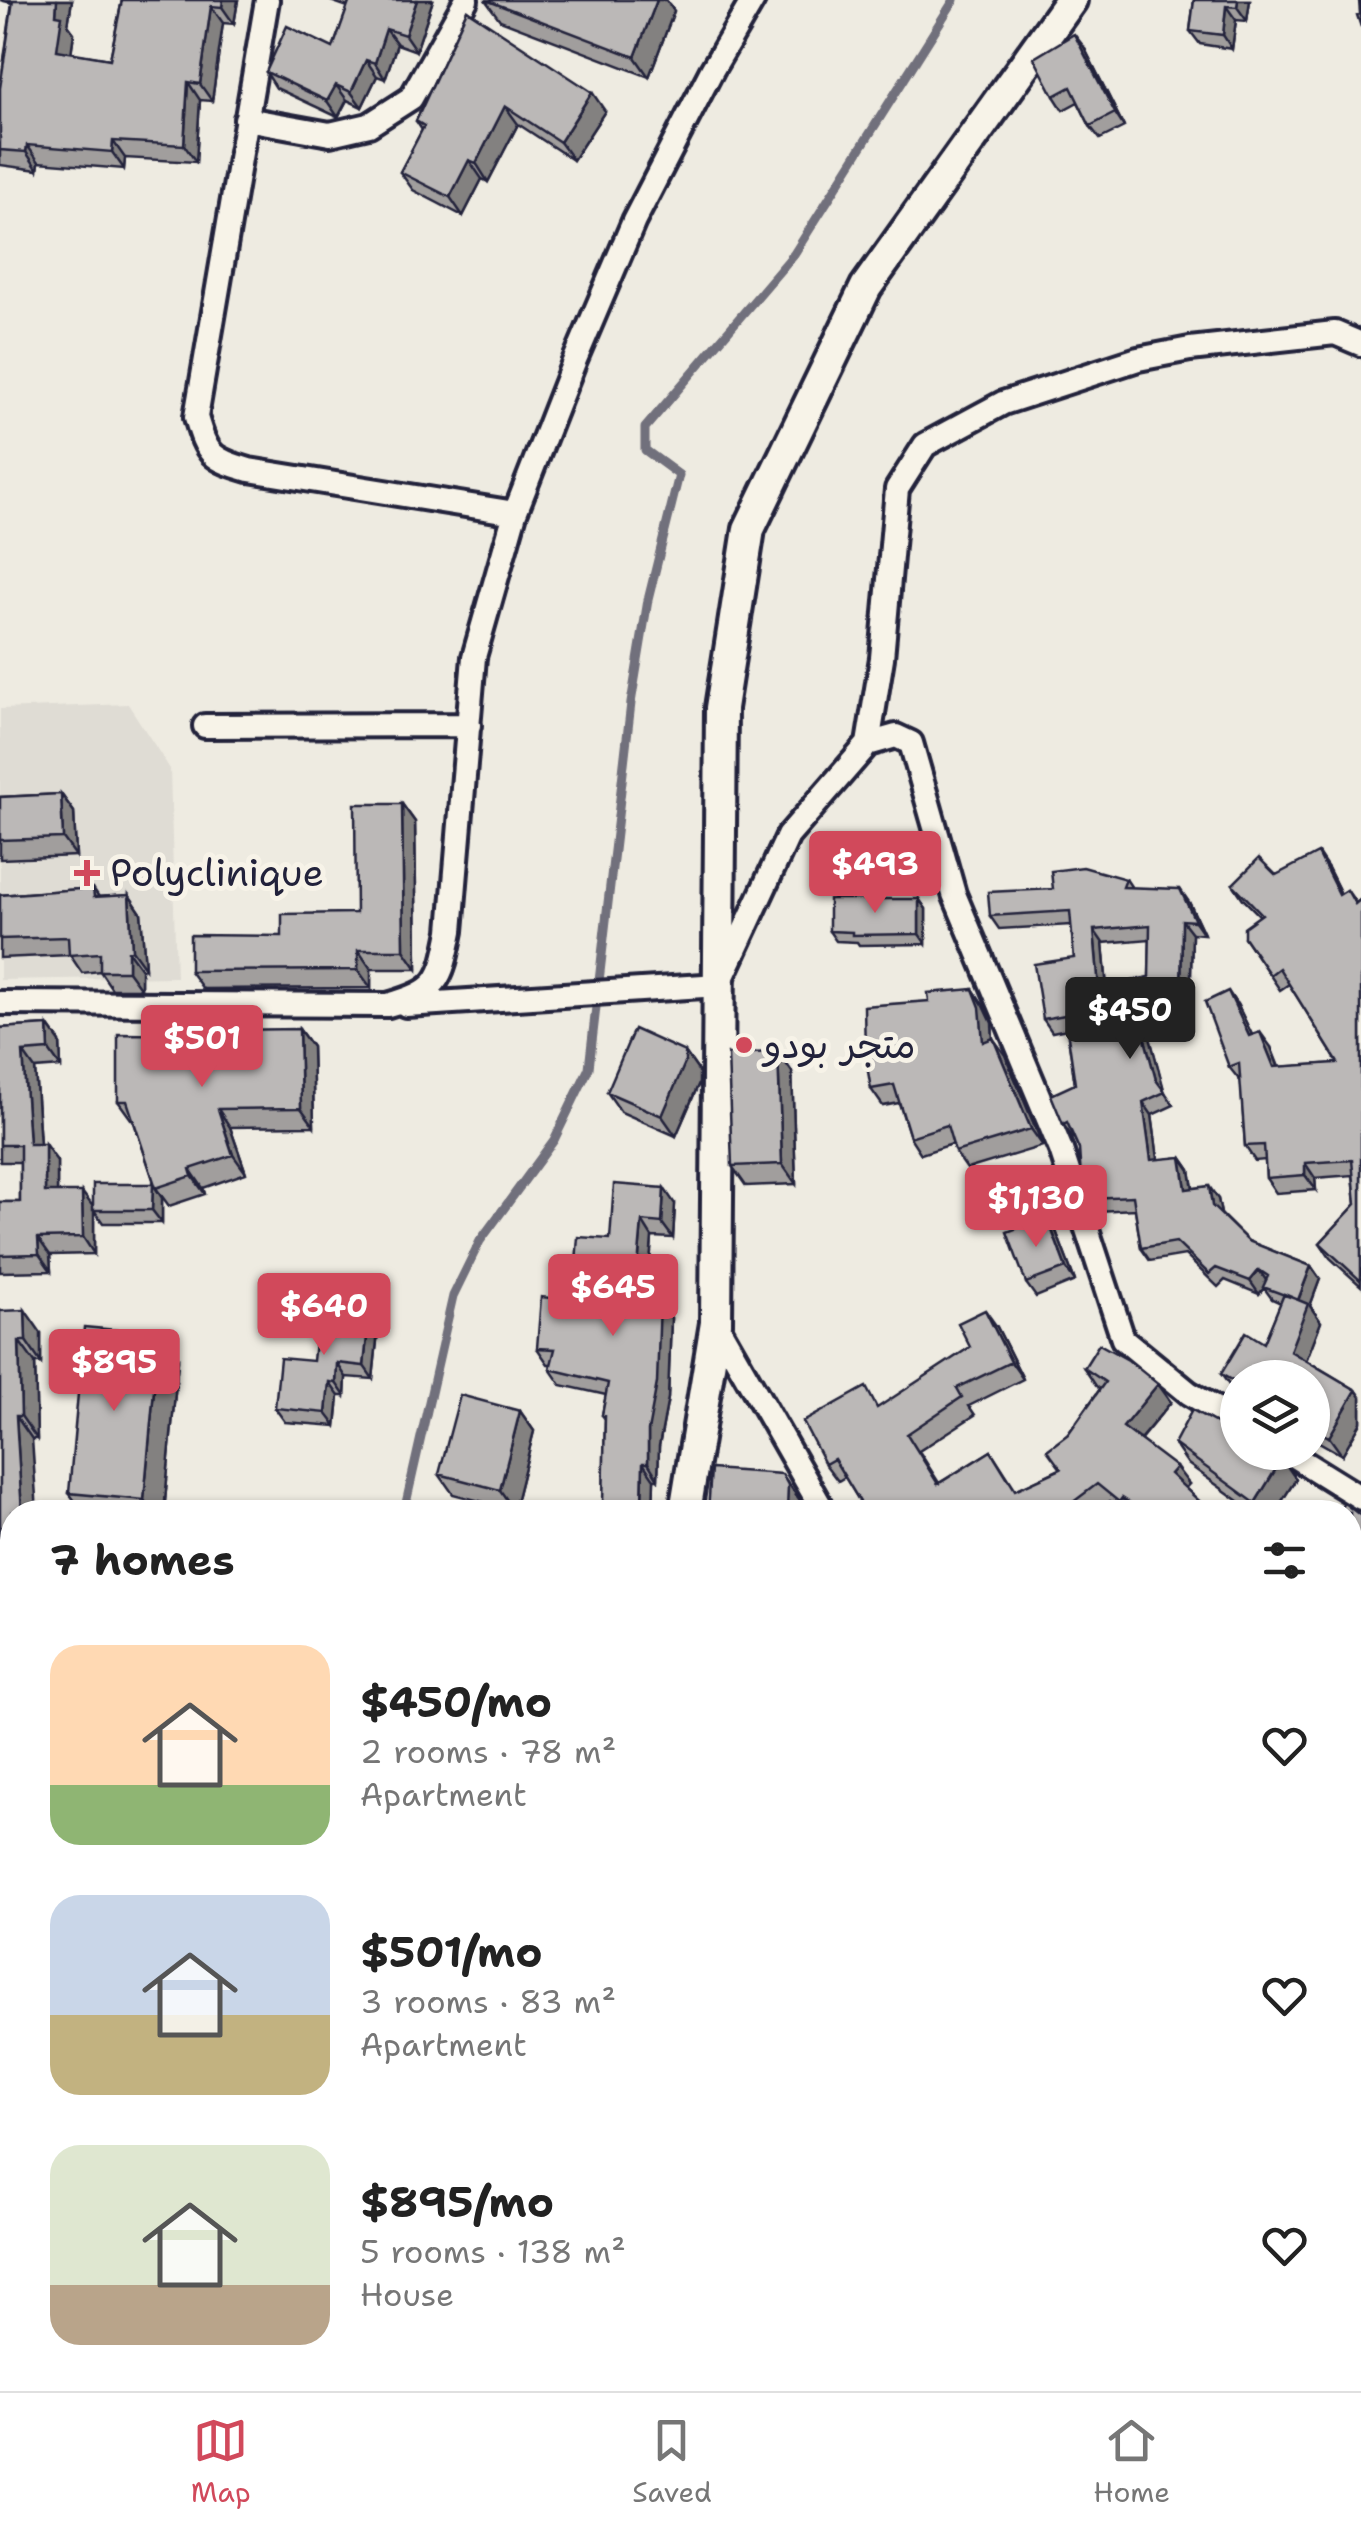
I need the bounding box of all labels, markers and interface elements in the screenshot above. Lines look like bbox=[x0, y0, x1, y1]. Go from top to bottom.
pin: $493 bbox=[816, 831, 934, 916]
text: $493 bbox=[831, 842, 919, 885]
place label: Polyclinique bbox=[110, 847, 324, 898]
marker: Polyclinique bbox=[74, 860, 100, 886]
pin: $450 bbox=[1071, 977, 1189, 1062]
text: $450 bbox=[1087, 988, 1173, 1031]
pin: $501 bbox=[143, 1005, 261, 1090]
text: $501 bbox=[163, 1016, 241, 1059]
place label: متجر بودو bbox=[761, 1019, 916, 1070]
marker: متجر بودو bbox=[733, 1034, 755, 1056]
pin: $1,130 bbox=[955, 1165, 1117, 1250]
text: $1,130 bbox=[987, 1176, 1085, 1219]
pin: $645 bbox=[554, 1254, 672, 1339]
text: $645 bbox=[570, 1265, 656, 1308]
pin: $640 bbox=[265, 1273, 383, 1358]
text: $640 bbox=[279, 1284, 369, 1327]
pin: $895 bbox=[55, 1329, 173, 1414]
text: $895 bbox=[71, 1340, 157, 1383]
map controls bbox=[1220, 1360, 1330, 1470]
button: layers bbox=[1220, 1360, 1330, 1470]
text: 7 homes bbox=[50, 1532, 235, 1588]
icon: filters bbox=[1257, 1533, 1312, 1588]
text: $450/mo bbox=[360, 1674, 552, 1730]
icon: home bbox=[130, 1685, 250, 1805]
icon: heart bbox=[1257, 1718, 1312, 1773]
text: 2 rooms · 78 m² bbox=[360, 1730, 616, 1773]
text: Apartment bbox=[360, 1773, 527, 1816]
text: $501/mo bbox=[360, 1924, 543, 1980]
icon: home bbox=[130, 1935, 250, 2055]
icon: heart bbox=[1257, 1968, 1312, 2023]
text: 3 rooms · 83 m² bbox=[360, 1980, 616, 2023]
text: Apartment bbox=[360, 2023, 527, 2066]
text: $895/mo bbox=[360, 2174, 554, 2230]
icon: home bbox=[130, 2185, 250, 2305]
icon: heart bbox=[1257, 2218, 1312, 2273]
text: 5 rooms · 138 m² bbox=[360, 2230, 626, 2273]
text: House bbox=[360, 2273, 454, 2316]
tab: Map bbox=[191, 2413, 251, 2511]
tab: Saved bbox=[632, 2413, 712, 2511]
tab: Home bbox=[1093, 2413, 1170, 2511]

